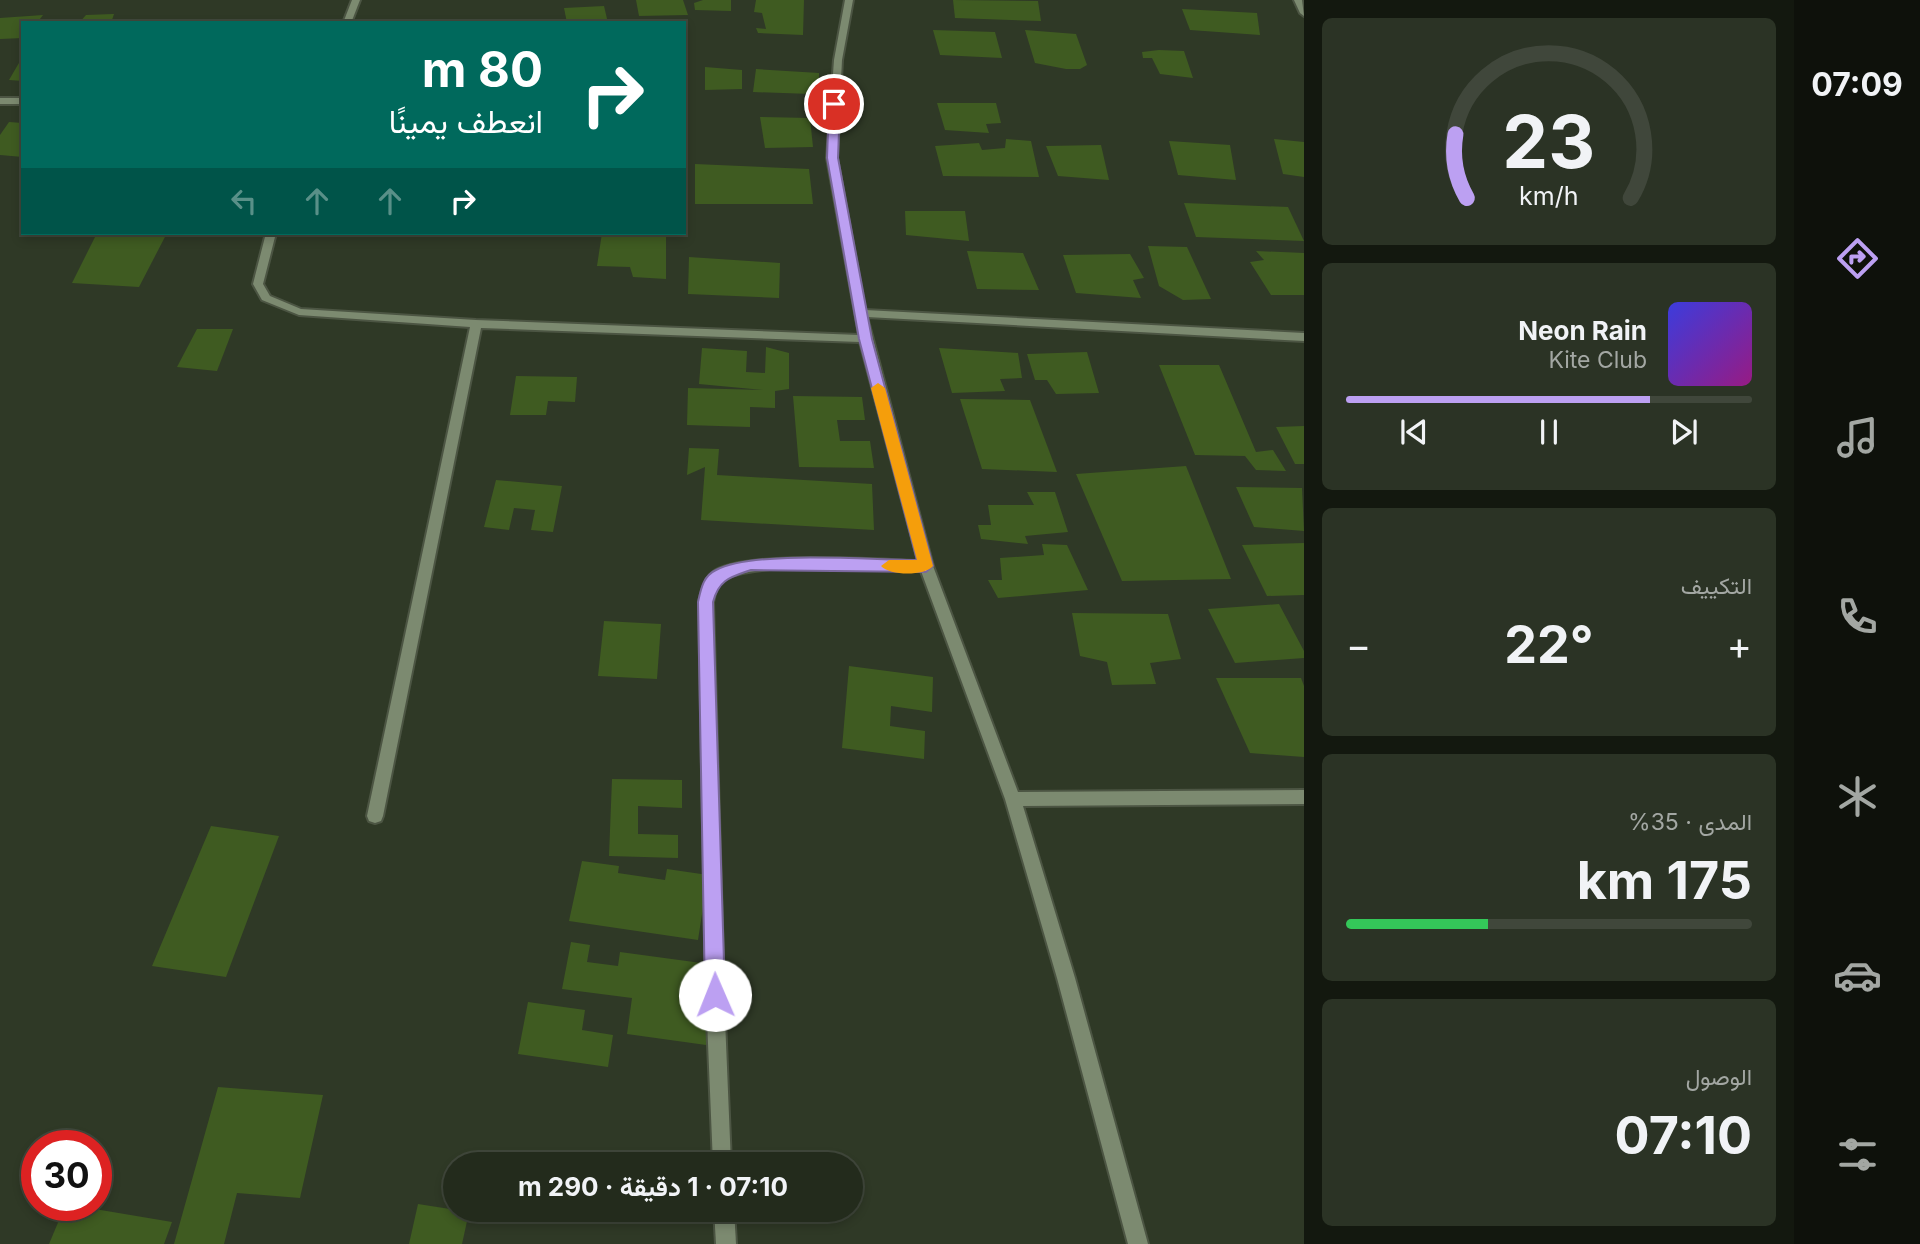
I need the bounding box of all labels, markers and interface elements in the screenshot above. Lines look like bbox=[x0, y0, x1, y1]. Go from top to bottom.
text: 80 m bbox=[422, 40, 543, 99]
icon: right bbox=[567, 49, 658, 140]
text: 07:09 bbox=[1811, 65, 1903, 104]
pin bbox=[804, 74, 864, 134]
icon: arrive bbox=[815, 85, 853, 123]
text: 23 bbox=[1503, 97, 1595, 186]
text: انعطف يمينًا bbox=[389, 102, 543, 141]
text: km/h bbox=[1519, 180, 1579, 210]
icon: left bbox=[225, 182, 263, 220]
icon: ahead bbox=[298, 182, 336, 220]
icon: ahead bbox=[371, 182, 409, 220]
icon: right bbox=[444, 182, 482, 220]
icon: directions bbox=[1833, 234, 1882, 283]
text: Neon Rain bbox=[1518, 315, 1647, 346]
text: Kite Club bbox=[1548, 346, 1647, 374]
icon: previous bbox=[1395, 413, 1433, 451]
icon: pause bbox=[1530, 413, 1568, 451]
icon: next bbox=[1665, 413, 1703, 451]
icon: music bbox=[1833, 413, 1882, 462]
text: التكييف bbox=[1681, 572, 1752, 600]
icon: phone bbox=[1833, 592, 1882, 641]
text: 22° bbox=[1504, 613, 1594, 676]
text: − bbox=[1346, 622, 1371, 668]
text: + bbox=[1727, 622, 1752, 668]
icon: climate bbox=[1833, 772, 1882, 821]
text: المدى · 35% bbox=[1628, 808, 1752, 836]
text: 175 km bbox=[1577, 849, 1752, 912]
icon: car bbox=[1833, 951, 1882, 1000]
position arrow bbox=[678, 958, 752, 1032]
text: الوصول bbox=[1686, 1063, 1752, 1091]
text: 07:10 bbox=[1615, 1104, 1752, 1167]
speed limit sign: 30 bbox=[21, 1130, 112, 1221]
icon: filters bbox=[1833, 1130, 1882, 1179]
text: 07:10 · 1 دقيقة · 290 m bbox=[518, 1171, 788, 1202]

